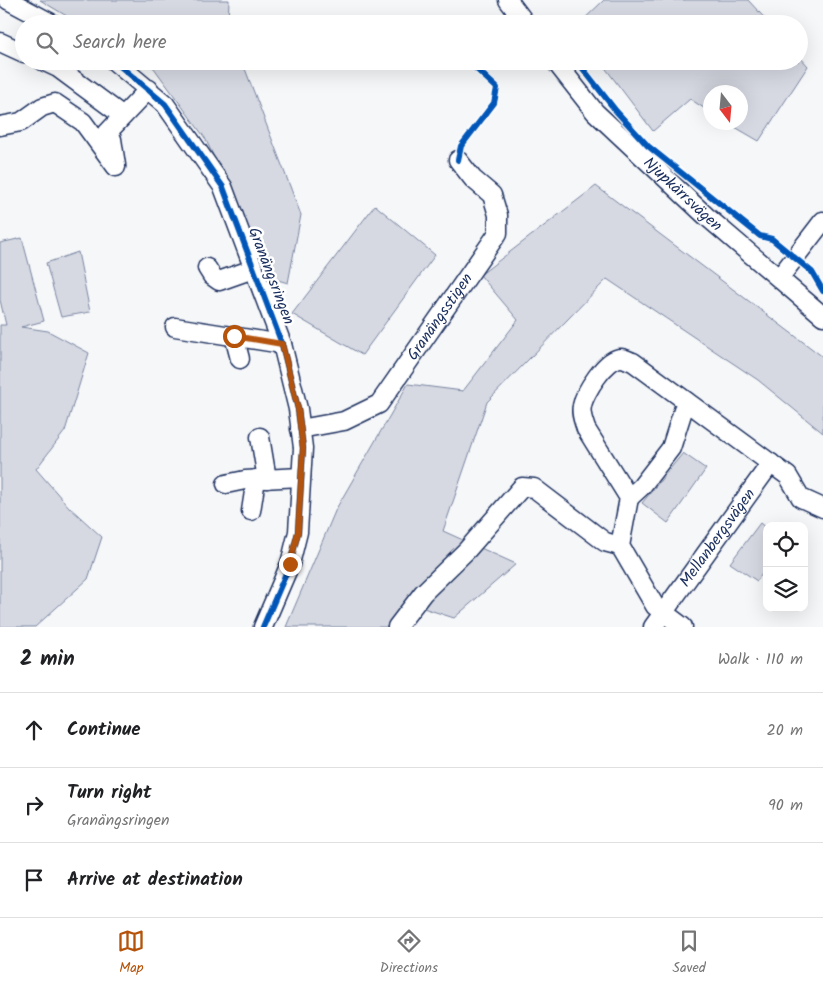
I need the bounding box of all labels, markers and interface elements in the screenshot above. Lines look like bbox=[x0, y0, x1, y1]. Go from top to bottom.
search box bbox=[15, 15, 808, 70]
text: Search here bbox=[73, 28, 167, 58]
icon: search bbox=[33, 29, 61, 57]
north arrow bbox=[703, 85, 748, 130]
street label: Njupkärrsvägen bbox=[638, 151, 728, 237]
street label: Granängsringen bbox=[241, 224, 301, 328]
street label: Granängsstigen bbox=[400, 268, 479, 366]
route start bbox=[223, 325, 246, 348]
street label: Mellanbergsvägen bbox=[673, 483, 761, 592]
map controls bbox=[763, 522, 808, 612]
button: locate bbox=[763, 522, 808, 567]
route end bbox=[279, 553, 302, 576]
button: layers bbox=[763, 567, 808, 612]
text: 2 min bbox=[20, 643, 75, 676]
text: Walk · 110 m bbox=[718, 647, 803, 672]
text: Continue bbox=[67, 715, 140, 745]
icon: ahead bbox=[20, 716, 48, 744]
text: 20 m bbox=[767, 718, 803, 743]
text: Turn right bbox=[67, 778, 152, 808]
icon: right bbox=[20, 791, 48, 819]
text: 90 m bbox=[768, 793, 803, 818]
text: Granängsringen bbox=[67, 808, 170, 833]
text: Arrive at destination bbox=[67, 865, 243, 895]
icon: arrive bbox=[20, 866, 48, 894]
tab: Map bbox=[117, 927, 145, 979]
tab: Directions bbox=[380, 927, 438, 979]
tab: Saved bbox=[672, 927, 706, 979]

